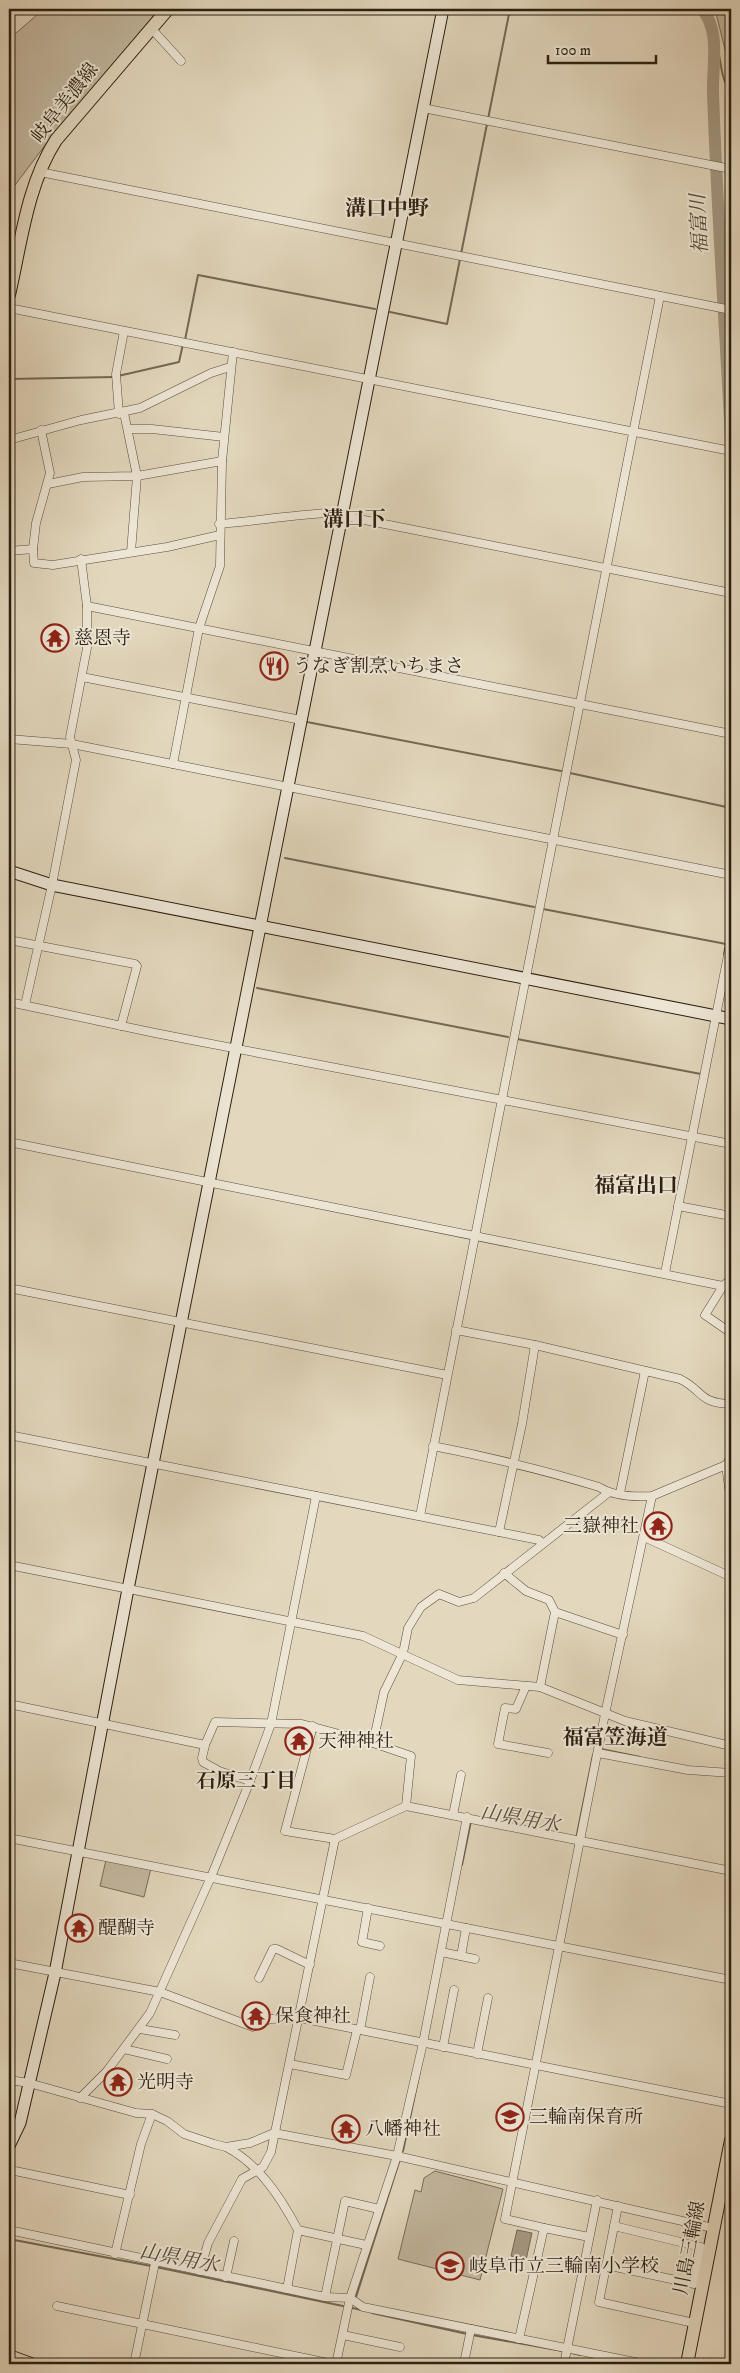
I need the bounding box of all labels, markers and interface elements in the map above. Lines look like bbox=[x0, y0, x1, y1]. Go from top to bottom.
scale bar bbox=[548, 32, 655, 64]
text: 100 m bbox=[555, 41, 591, 60]
street label: 岐阜美濃線 bbox=[27, 58, 103, 148]
water label: 福富川 bbox=[686, 191, 714, 255]
district label: 溝口中野 bbox=[345, 196, 429, 222]
district label: 溝口下 bbox=[323, 507, 386, 533]
temple icon: 慈恩寺 bbox=[40, 623, 70, 653]
place label: 慈恩寺 bbox=[74, 627, 131, 650]
restaurant icon: うなぎ割烹いちまさ bbox=[259, 651, 289, 681]
place label: うなぎ割烹いちまさ bbox=[293, 655, 464, 678]
district label: 福富出口 bbox=[594, 1173, 678, 1199]
temple icon: 三嶽神社 bbox=[643, 1511, 673, 1541]
place label: 三嶽神社 bbox=[563, 1515, 639, 1538]
district label: 福富笠海道 bbox=[563, 1725, 668, 1751]
temple icon: 天神神社 bbox=[284, 1726, 314, 1756]
place label: 天神神社 bbox=[318, 1730, 394, 1753]
district label: 石原三丁目 bbox=[196, 1769, 296, 1794]
water label: 山県用水 bbox=[478, 1800, 564, 1839]
temple icon: 醍醐寺 bbox=[64, 1913, 94, 1943]
place label: 醍醐寺 bbox=[98, 1917, 155, 1940]
temple icon: 保食神社 bbox=[241, 2001, 271, 2031]
place label: 保食神社 bbox=[275, 2005, 351, 2028]
temple icon: 光明寺 bbox=[103, 2067, 133, 2097]
place label: 光明寺 bbox=[137, 2071, 194, 2094]
school or university icon: 三輪南保育所 bbox=[495, 2102, 525, 2132]
place label: 三輪南保育所 bbox=[529, 2106, 643, 2129]
temple icon: 八幡神社 bbox=[331, 2114, 361, 2144]
place label: 八幡神社 bbox=[365, 2118, 441, 2141]
street label: 川島三輪線 bbox=[670, 2199, 710, 2297]
water label: 山県用水 bbox=[137, 2239, 223, 2279]
school or university icon: 岐阜市立三輪南小学校 bbox=[435, 2251, 465, 2281]
place label: 岐阜市立三輪南小学校 bbox=[469, 2255, 659, 2278]

